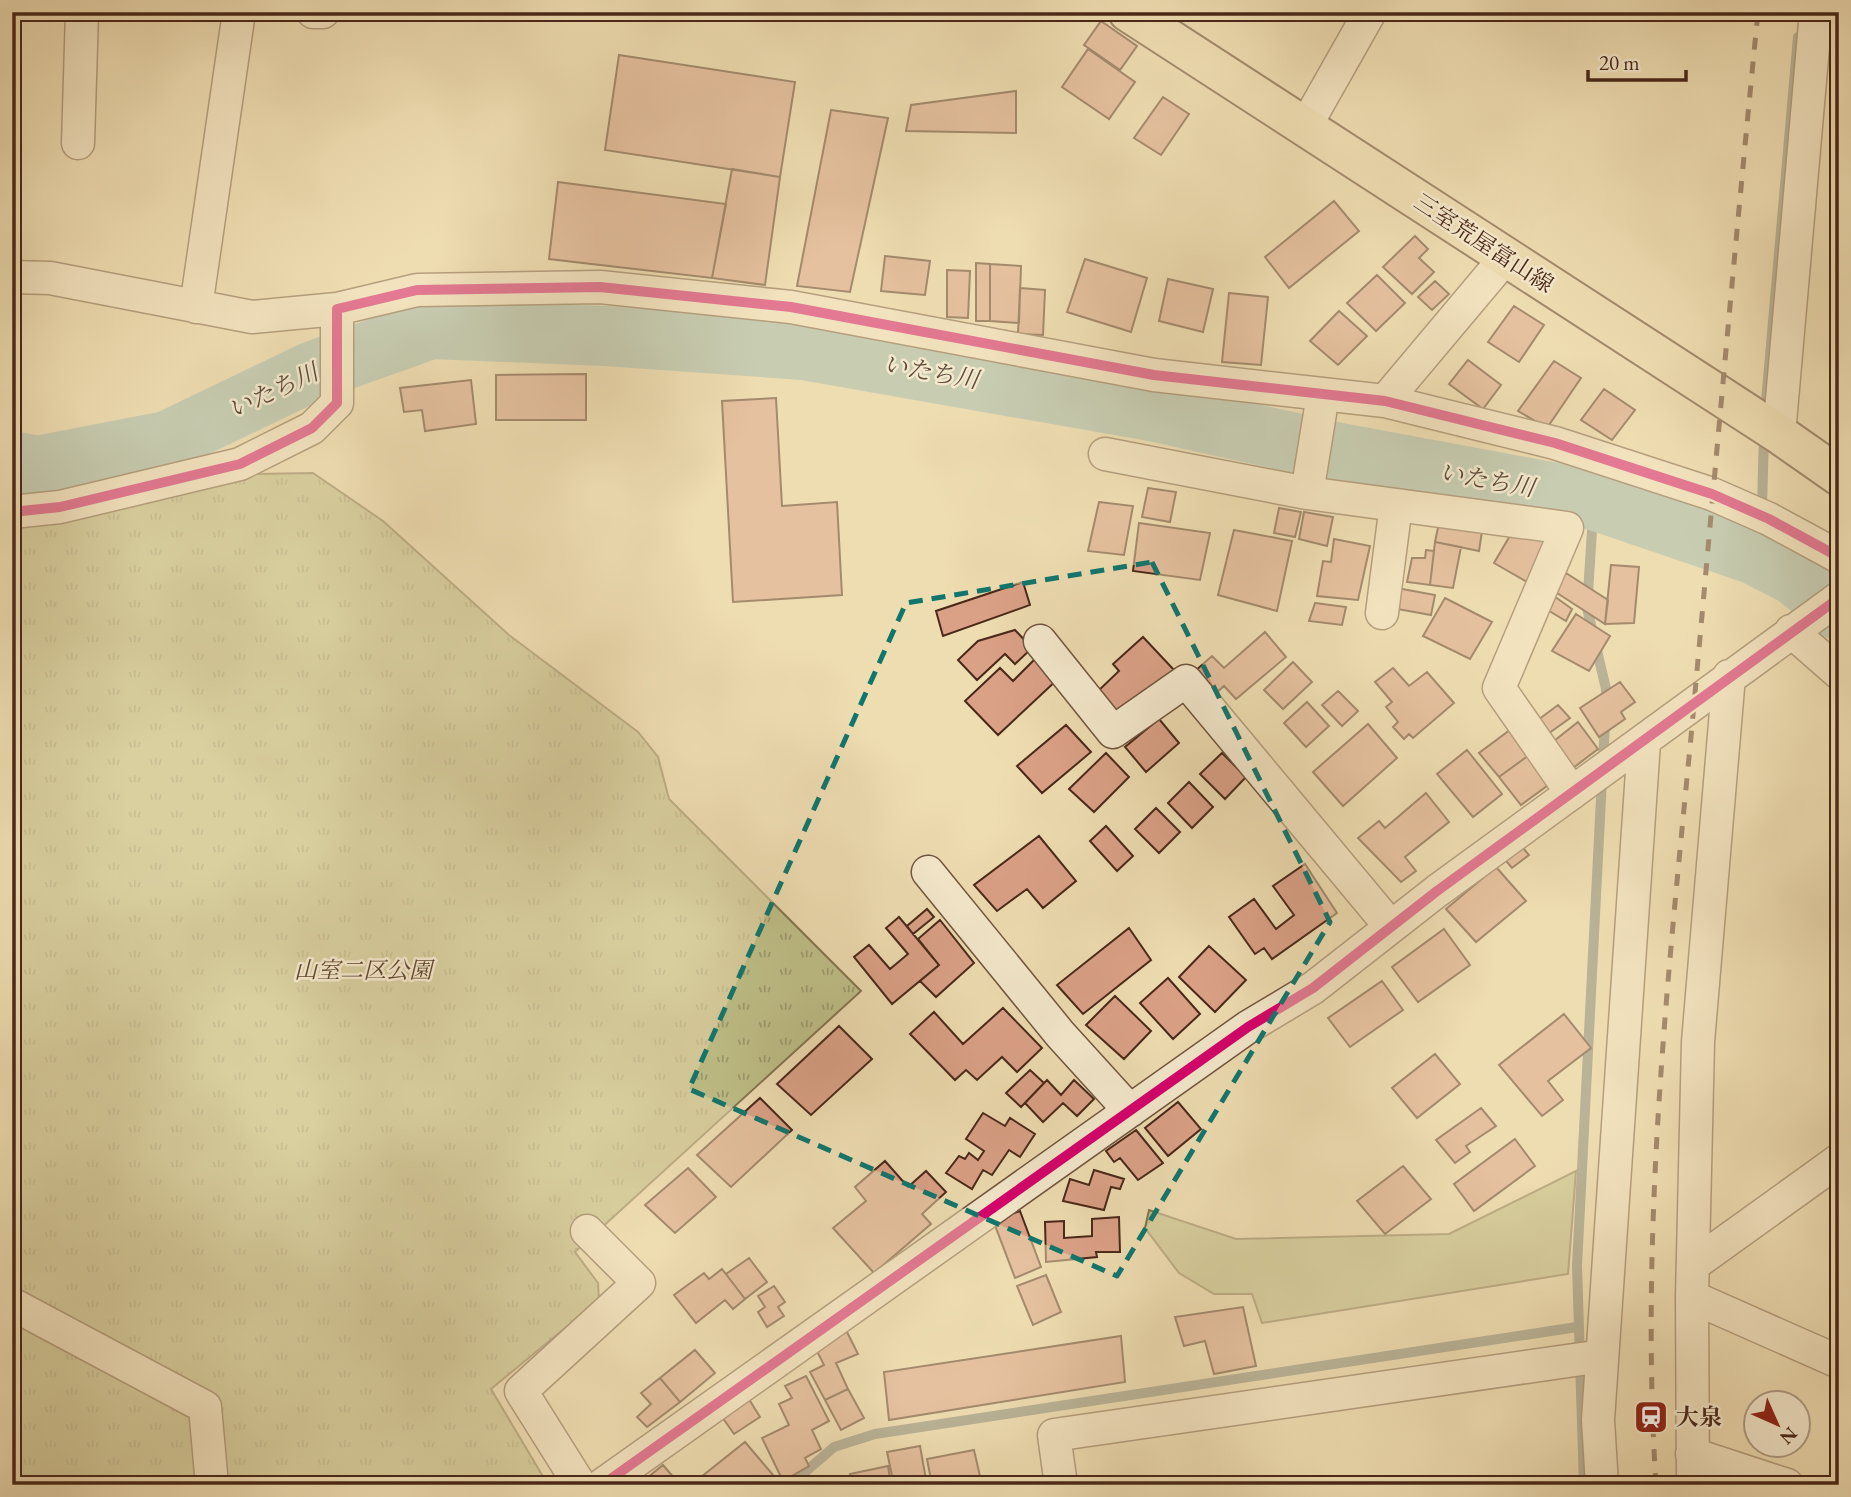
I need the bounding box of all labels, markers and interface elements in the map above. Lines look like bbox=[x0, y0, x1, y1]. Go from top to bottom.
scale bar bbox=[1588, 38, 1686, 82]
text: 20 m bbox=[1599, 49, 1640, 76]
street label: 三室荒屋富山線 bbox=[1408, 187, 1560, 299]
water label: いたち川 bbox=[881, 348, 984, 396]
water label: いたち川 bbox=[223, 355, 326, 425]
water label: いたち川 bbox=[1437, 456, 1540, 504]
park label: 山室二区公園 bbox=[294, 955, 436, 985]
north arrow bbox=[1742, 1388, 1812, 1458]
station icon: 大泉 bbox=[1632, 1398, 1670, 1436]
place label: 大泉 bbox=[1676, 1402, 1722, 1432]
text: N bbox=[1774, 1421, 1803, 1450]

